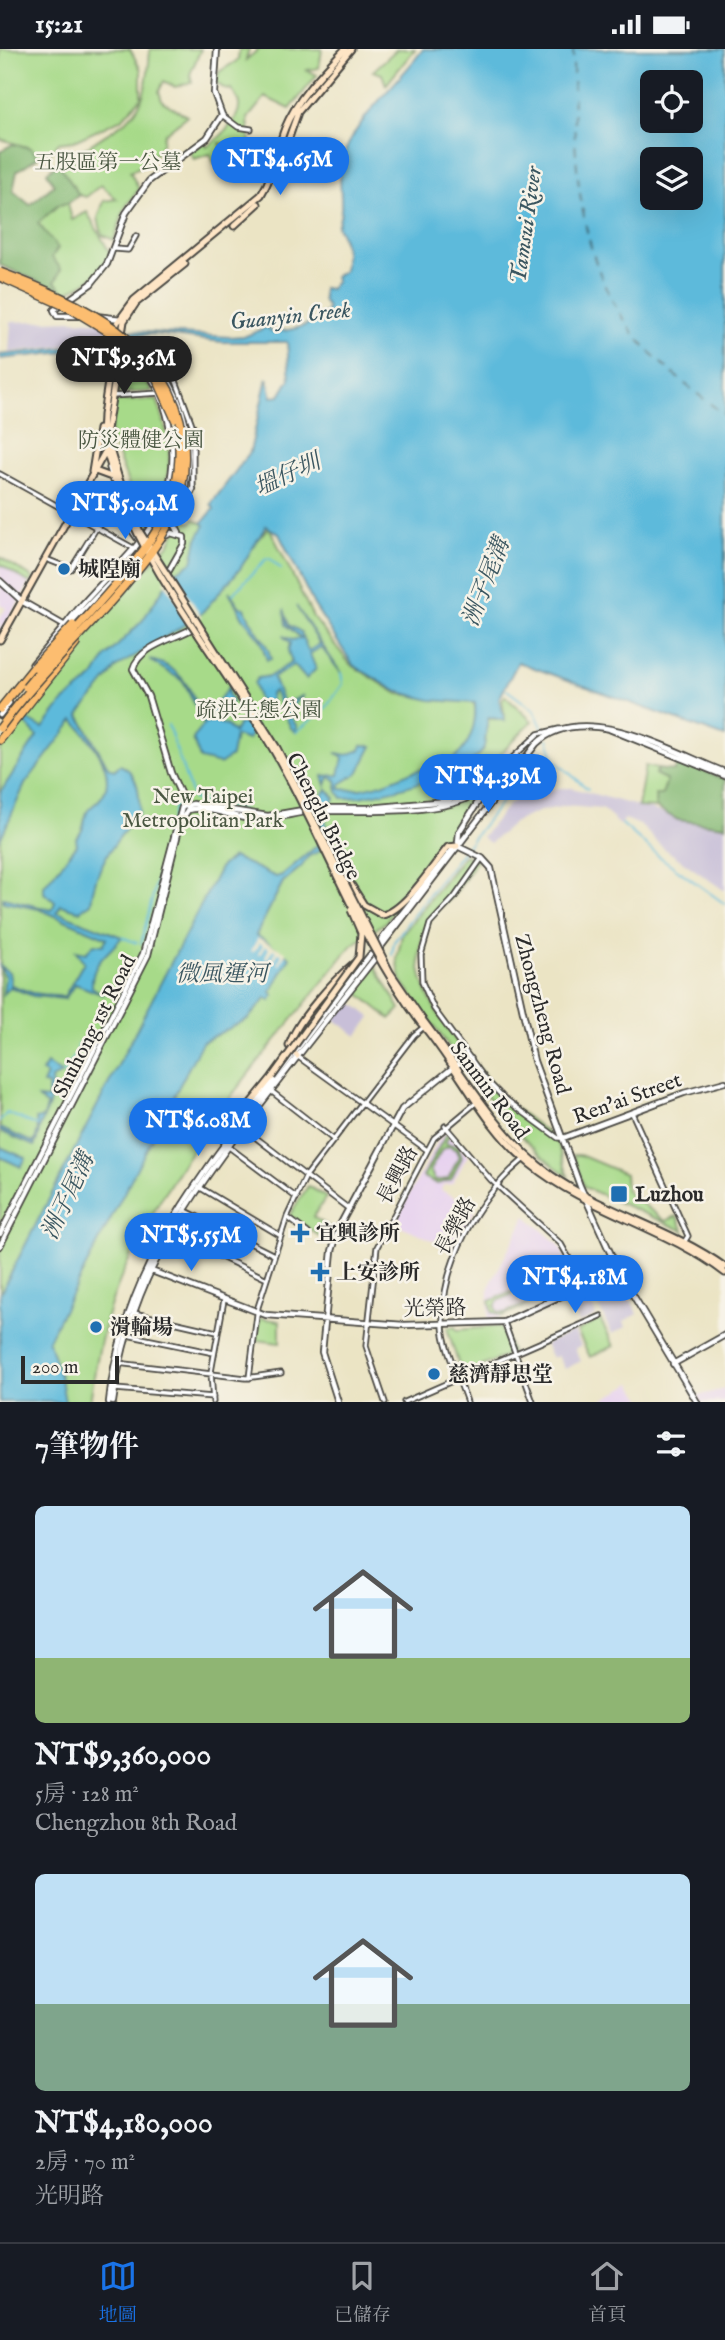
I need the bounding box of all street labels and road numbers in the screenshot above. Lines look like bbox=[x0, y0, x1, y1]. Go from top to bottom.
street label: Chenglu Bridge bbox=[279, 749, 366, 885]
street label: Zhongzheng Road bbox=[507, 931, 576, 1098]
street label: Shuhong 1st Road bbox=[48, 950, 143, 1103]
street label: Sanmin Road bbox=[443, 1036, 535, 1146]
street label: Ren'ai Street bbox=[569, 1067, 686, 1132]
street label: 長興路 bbox=[372, 1142, 425, 1210]
street label: 長樂路 bbox=[430, 1193, 483, 1261]
street label: 光榮路 bbox=[403, 1295, 467, 1324]

